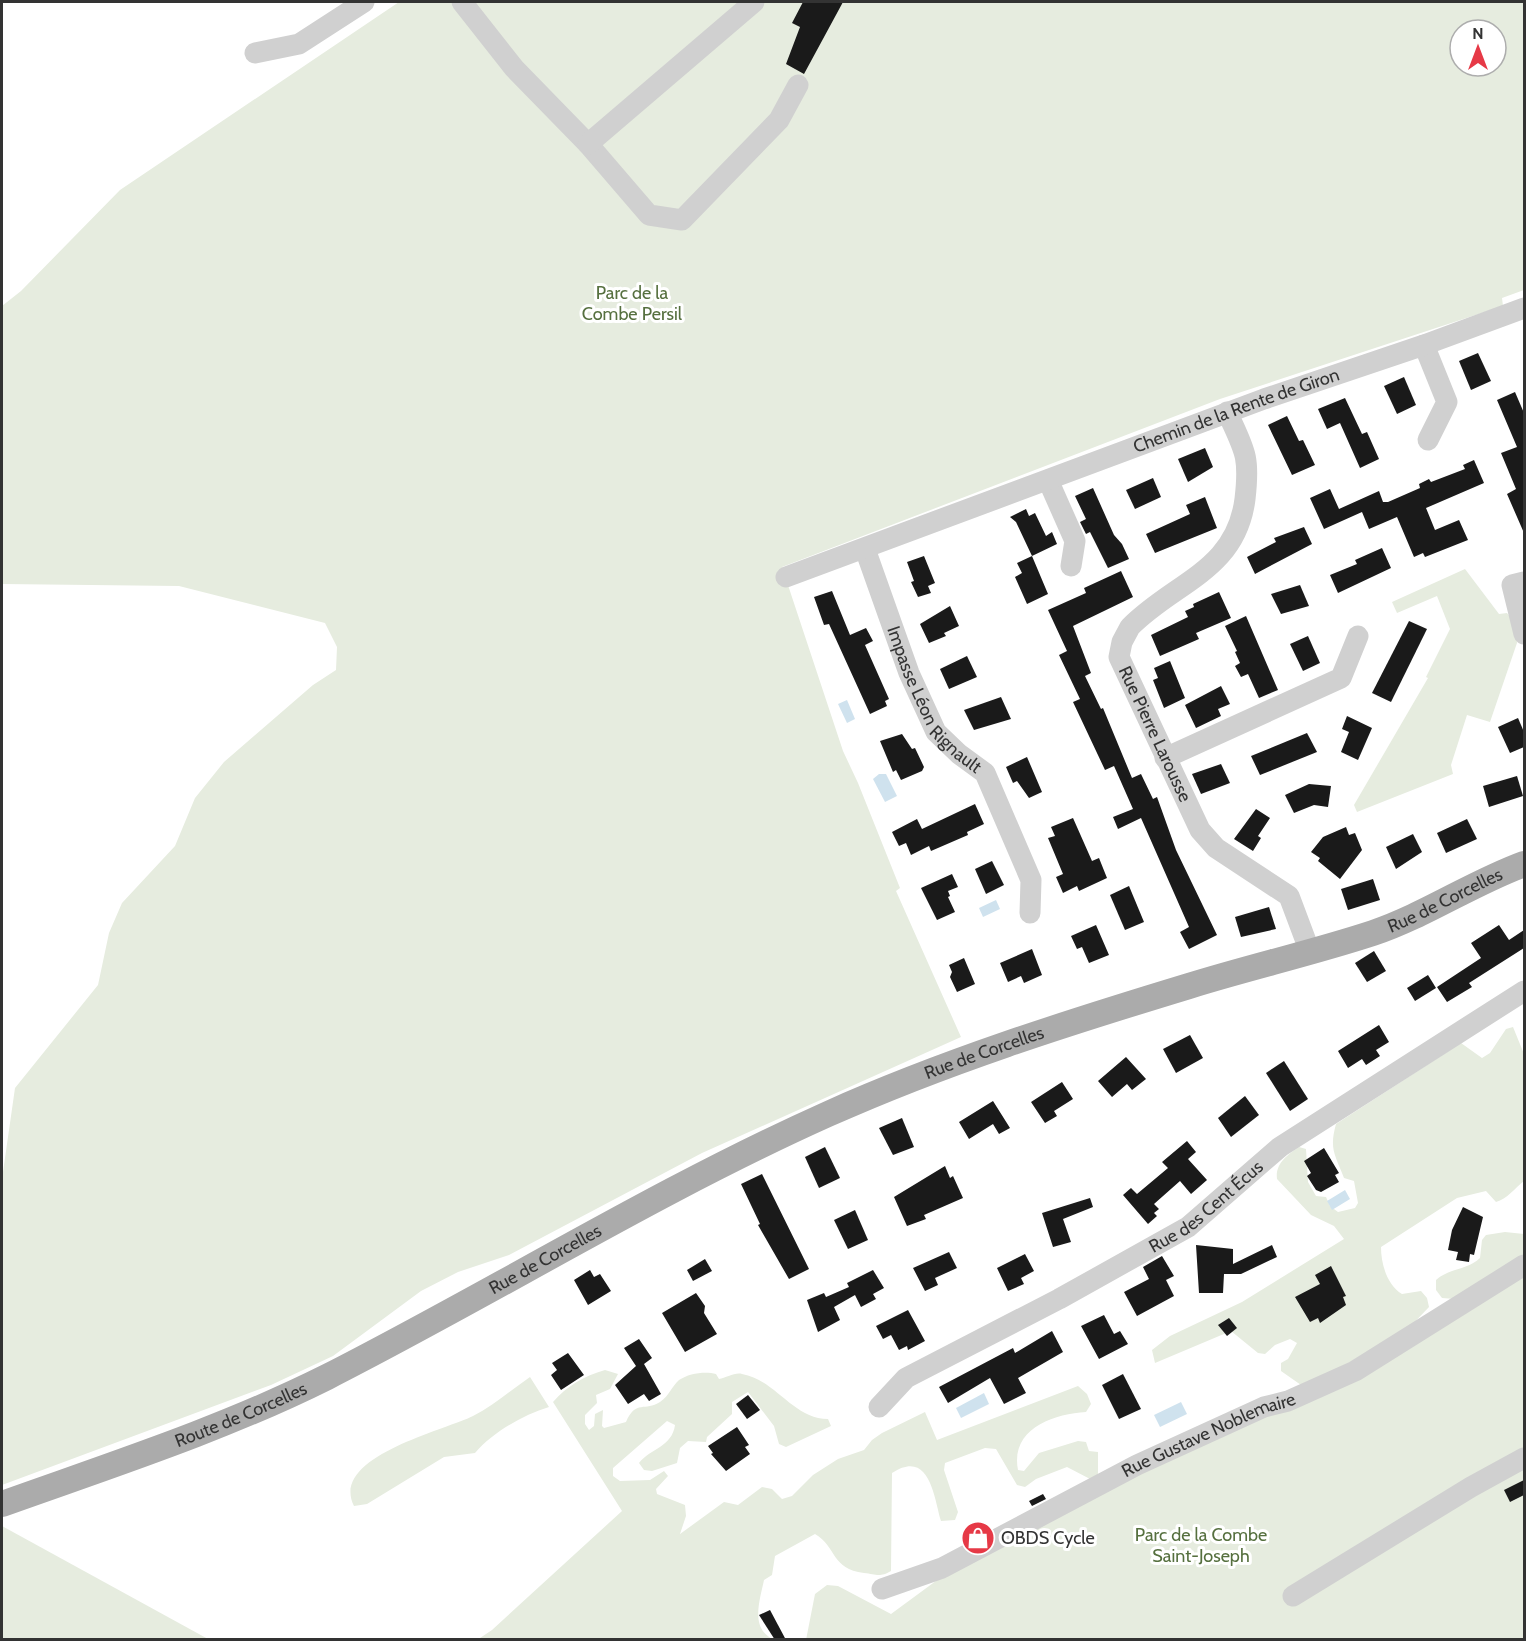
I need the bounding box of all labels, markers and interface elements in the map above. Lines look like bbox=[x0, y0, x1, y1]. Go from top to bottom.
north arrow bbox=[1448, 18, 1508, 78]
text: N bbox=[1472, 24, 1484, 43]
park label: Parc de la Combe Persil bbox=[582, 282, 683, 325]
street label: Chemin de la Rente de Giron bbox=[1130, 363, 1342, 458]
street label: Impasse Léon Rignault bbox=[882, 623, 986, 778]
street label: Rue Pierre Larousse bbox=[1114, 662, 1196, 806]
street label: Rue de Corcelles bbox=[1384, 863, 1506, 938]
street label: Rue de Corcelles bbox=[921, 1021, 1047, 1084]
street label: Rue des Cent Écus bbox=[1145, 1156, 1268, 1258]
street label: Rue de Corcelles bbox=[485, 1220, 605, 1299]
street label: Route de Corcelles bbox=[172, 1377, 310, 1452]
street label: Rue Gustave Noblemaire bbox=[1118, 1388, 1299, 1482]
shop icon: OBDS Cycle bbox=[960, 1520, 996, 1556]
park label: Parc de la Combe Saint-Joseph bbox=[1135, 1524, 1267, 1567]
place label: OBDS Cycle bbox=[1001, 1527, 1095, 1549]

